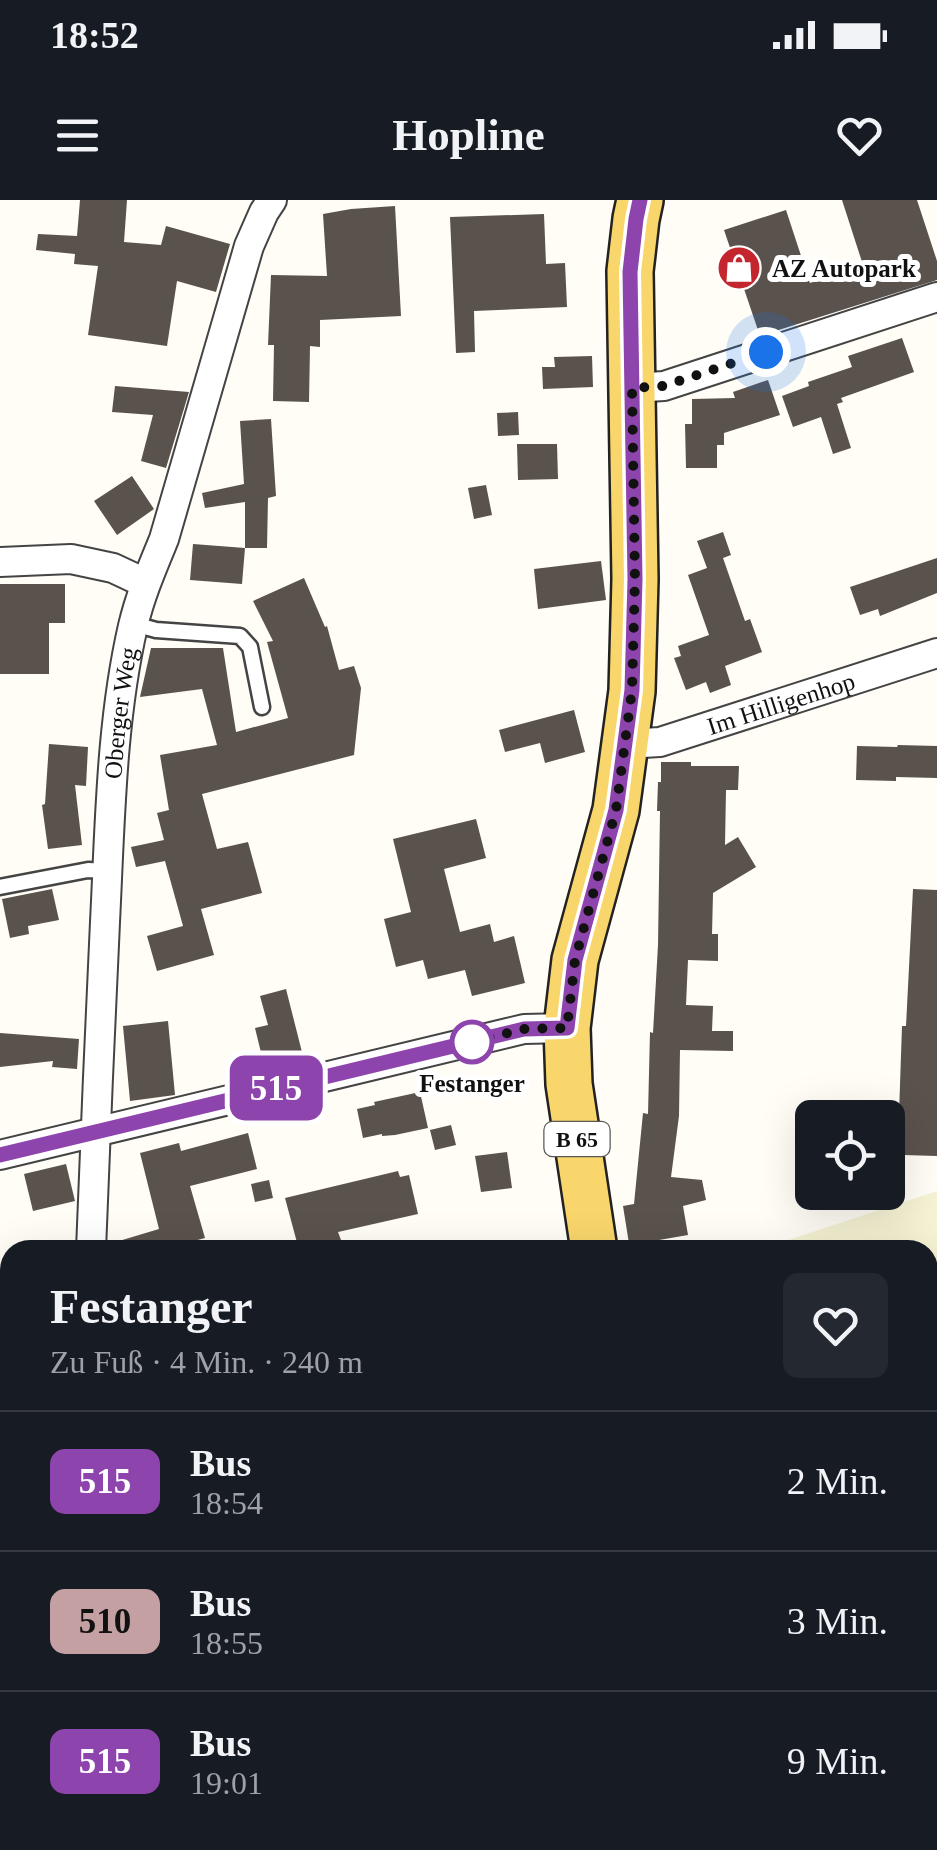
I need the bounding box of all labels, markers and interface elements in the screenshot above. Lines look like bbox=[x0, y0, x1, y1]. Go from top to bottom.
text: 18:52 bbox=[50, 14, 139, 56]
icon: menu bbox=[50, 108, 105, 163]
icon: heart bbox=[832, 108, 887, 163]
text: Hopline bbox=[392, 110, 545, 160]
shop icon: AZ Autopark bbox=[716, 245, 762, 291]
place label: AZ Autopark bbox=[772, 255, 916, 282]
your location bbox=[741, 327, 791, 377]
street label: Oberger Weg bbox=[99, 644, 142, 780]
street label: Im Hilligenhop bbox=[704, 667, 858, 740]
marker: Festanger bbox=[451, 1021, 493, 1063]
line badge: 515 bbox=[218, 1056, 334, 1120]
text: 515 bbox=[250, 1069, 302, 1108]
place label: Festanger bbox=[419, 1070, 525, 1097]
map controls bbox=[795, 1100, 905, 1210]
button: locate bbox=[795, 1100, 905, 1210]
road number: B 65 bbox=[544, 1122, 610, 1156]
button: heart bbox=[783, 1273, 888, 1378]
text: Festanger bbox=[50, 1280, 253, 1333]
text: Zu Fuß · 4 Min. · 240 m bbox=[50, 1344, 363, 1380]
text: Bus bbox=[190, 1442, 251, 1484]
text: 2 Min. bbox=[787, 1460, 888, 1502]
text: 515 bbox=[79, 1462, 131, 1501]
text: 18:54 bbox=[190, 1485, 263, 1521]
text: Bus bbox=[190, 1582, 251, 1624]
text: 3 Min. bbox=[787, 1600, 888, 1642]
text: 510 bbox=[79, 1602, 131, 1641]
text: 18:55 bbox=[190, 1625, 263, 1661]
text: Bus bbox=[190, 1722, 251, 1764]
text: 9 Min. bbox=[787, 1740, 888, 1782]
text: 515 bbox=[79, 1742, 131, 1781]
text: 19:01 bbox=[190, 1765, 263, 1801]

